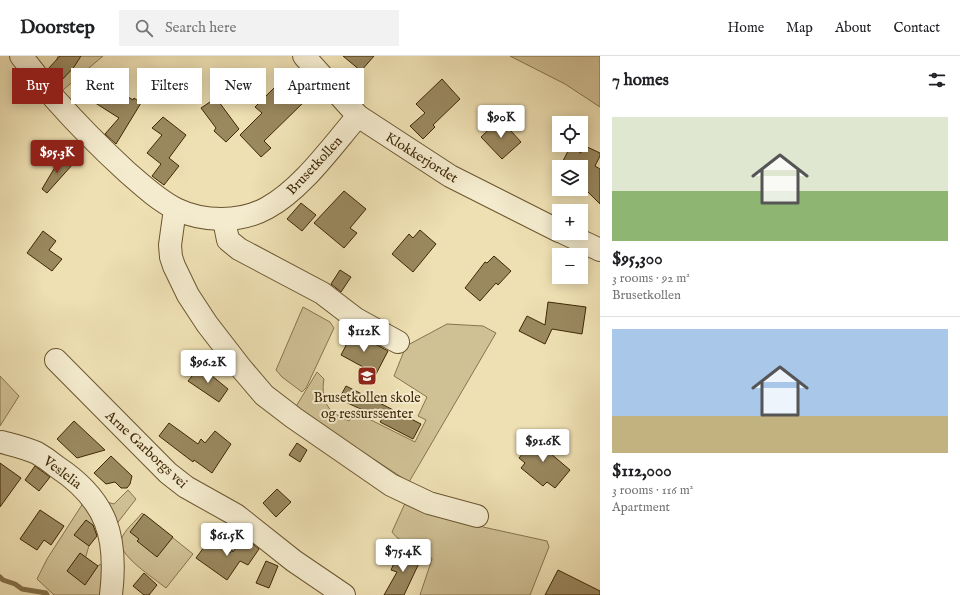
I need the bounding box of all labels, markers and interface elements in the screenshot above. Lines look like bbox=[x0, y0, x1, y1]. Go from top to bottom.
search box bbox=[119, 10, 399, 46]
text: Doorstep bbox=[20, 16, 95, 40]
icon: search bbox=[133, 17, 155, 39]
text: Search here bbox=[165, 18, 236, 37]
text: Home bbox=[728, 19, 764, 37]
text: Map bbox=[786, 19, 813, 37]
text: About bbox=[835, 19, 871, 37]
text: Contact bbox=[893, 19, 940, 37]
chip: Buy bbox=[12, 68, 63, 104]
chip: Rent bbox=[71, 68, 129, 104]
chip: Filters bbox=[137, 68, 202, 104]
chip: New bbox=[210, 68, 266, 104]
chip: Apartment bbox=[274, 68, 364, 104]
icon: filters bbox=[926, 69, 948, 91]
text: 7 homes bbox=[612, 70, 669, 91]
pin: $90K bbox=[477, 105, 525, 139]
text: $90K bbox=[487, 109, 515, 126]
map controls bbox=[552, 116, 588, 284]
button: locate bbox=[552, 116, 588, 152]
street label: Klokkerjordet bbox=[382, 128, 461, 187]
street label: Brusetkollen bbox=[283, 132, 347, 199]
pin: $95.3K bbox=[24, 140, 90, 174]
icon: home bbox=[744, 143, 816, 215]
text: $95.3K bbox=[40, 144, 74, 161]
button: layers bbox=[552, 160, 588, 196]
button: + bbox=[552, 204, 588, 240]
button: − bbox=[552, 248, 588, 284]
text: $95,300 bbox=[612, 249, 663, 270]
text: 3 rooms · 92 m² bbox=[612, 270, 690, 287]
text: Brusetkollen bbox=[612, 287, 681, 304]
pin: $112K bbox=[336, 319, 392, 353]
text: $112K bbox=[348, 323, 380, 340]
pin: $96.2K bbox=[175, 350, 241, 384]
text: $96.2K bbox=[190, 354, 226, 371]
icon: home bbox=[744, 355, 816, 427]
school or university icon: Brusetkollen skole og ressurssenter bbox=[356, 365, 378, 387]
place label: Brusetkollen skole og ressurssenter bbox=[313, 389, 421, 423]
street label: Arne Garborgs vei bbox=[101, 406, 191, 493]
pin: $91.6K bbox=[510, 429, 576, 463]
text: $91.6K bbox=[525, 433, 561, 450]
street label: Veslelia bbox=[39, 452, 86, 494]
text: $112,000 bbox=[612, 461, 672, 482]
text: 3 rooms · 116 m² bbox=[612, 482, 693, 499]
text: Apartment bbox=[612, 499, 670, 516]
pin: $61.5K bbox=[194, 523, 260, 557]
text: $61.5K bbox=[210, 527, 244, 544]
pin: $75.4K bbox=[370, 539, 436, 573]
text: $75.4K bbox=[385, 543, 421, 560]

